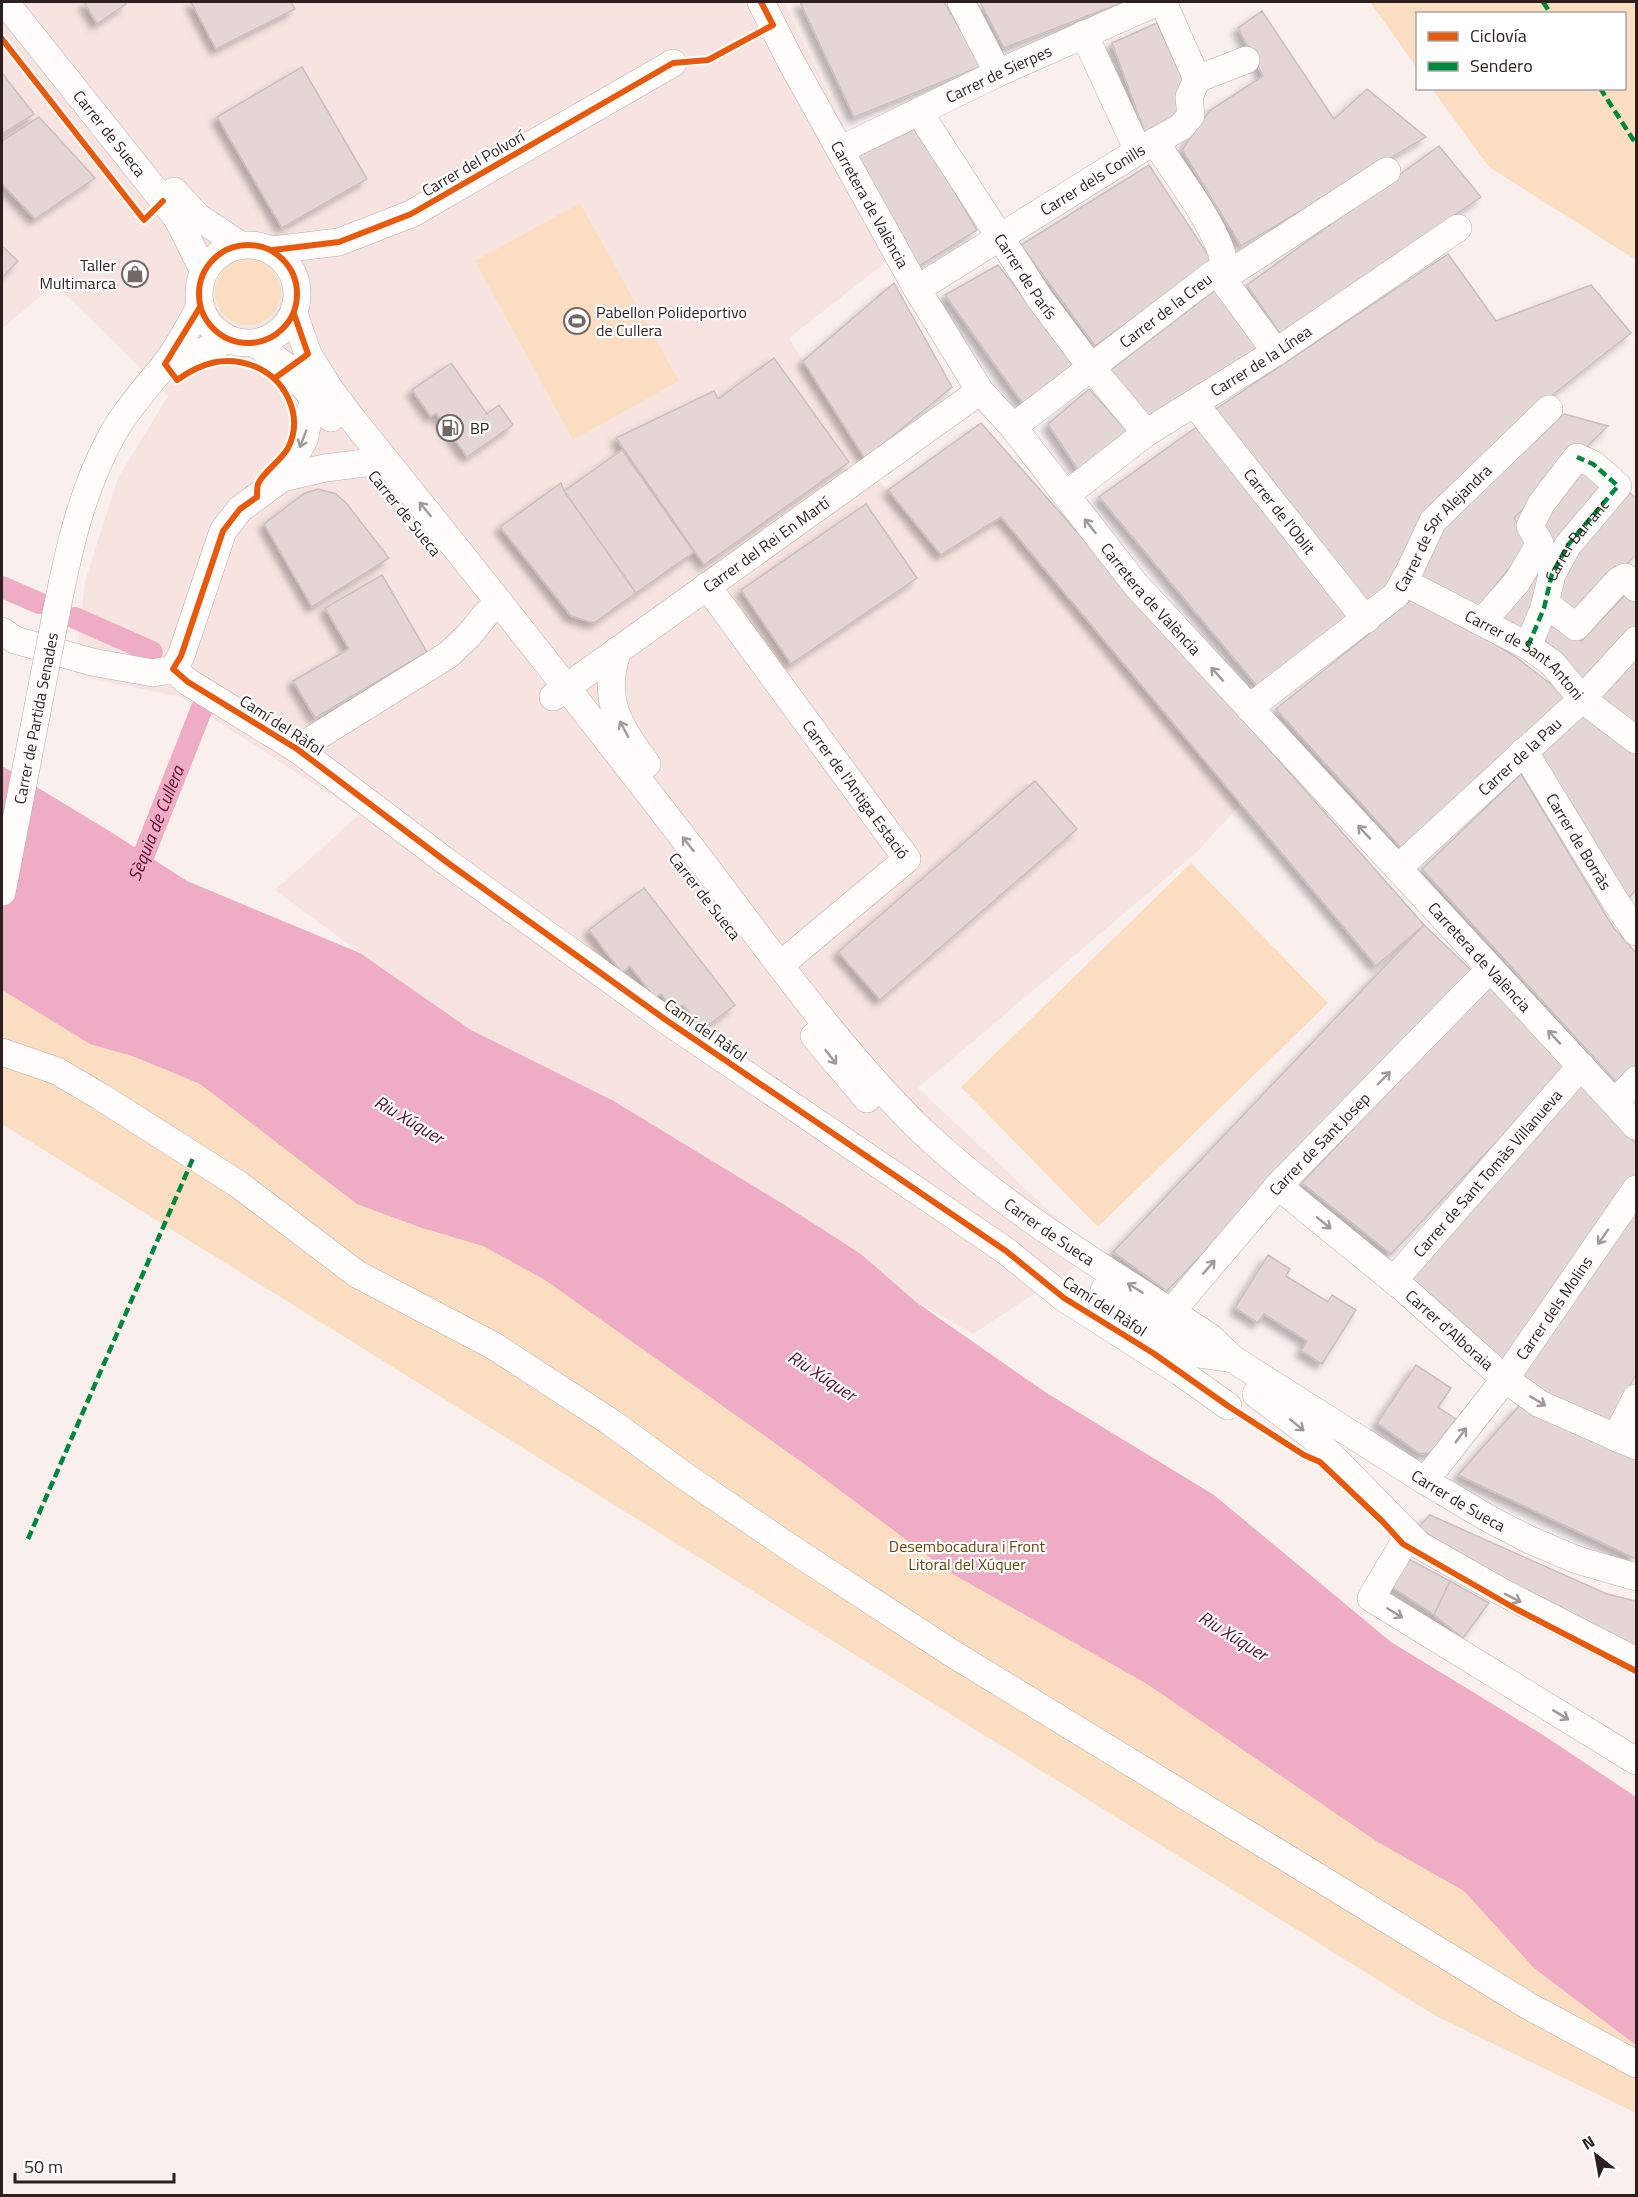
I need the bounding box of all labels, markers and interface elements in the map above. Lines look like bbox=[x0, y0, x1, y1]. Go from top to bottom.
legend bbox=[1416, 12, 1626, 90]
text: Ciclovía bbox=[1470, 22, 1527, 49]
street label: Carrer de Sierpes bbox=[941, 39, 1056, 109]
text: Sendero bbox=[1470, 52, 1533, 79]
street label: Carrer de Sueca bbox=[68, 85, 152, 182]
street label: Carrer del Polvorí bbox=[417, 123, 530, 202]
street label: Carretera de València bbox=[825, 136, 915, 273]
street label: Carrer dels Conills bbox=[1035, 137, 1150, 221]
street label: Carrer de París bbox=[989, 229, 1063, 324]
place label: Taller Multimarca bbox=[39, 253, 116, 295]
shop icon: Taller Multimarca bbox=[120, 259, 150, 289]
street label: Carrer de la Creu bbox=[1114, 267, 1217, 354]
place label: Pabellon Polideportivo de Cullera bbox=[596, 300, 747, 342]
sports icon: Pabellon Polideportivo de Cullera bbox=[562, 306, 592, 336]
street label: Carrer de la Línea bbox=[1206, 319, 1316, 402]
fuel station icon: BP bbox=[435, 413, 465, 443]
place label: BP bbox=[470, 416, 489, 440]
one-way arrow bbox=[297, 429, 308, 448]
street label: Carrer de Sor Alejandra bbox=[1388, 459, 1497, 596]
street label: Carrer de l'Oblit bbox=[1238, 463, 1322, 560]
street label: Carrer de Sueca bbox=[363, 465, 447, 561]
street label: Carrer del Rei En Martí bbox=[698, 490, 835, 598]
street label: Carrer Barranc bbox=[1539, 493, 1614, 583]
one-way arrow bbox=[418, 501, 431, 517]
one-way arrow bbox=[1084, 518, 1097, 534]
street label: Carretera de València bbox=[1095, 537, 1207, 660]
street label: Carrer de Sant Antoni bbox=[1461, 604, 1590, 705]
street label: Carrer de Partida Senades bbox=[7, 630, 64, 806]
one-way arrow bbox=[1210, 666, 1225, 681]
street label: Camí del Ràfol bbox=[235, 689, 329, 761]
street label: Carrer de la Pau bbox=[1472, 712, 1567, 801]
street label: Carrer de l'Antiga Estació bbox=[797, 715, 915, 864]
one-way arrow bbox=[618, 721, 630, 738]
water label: Sèquia de Cullera bbox=[121, 761, 191, 885]
street label: Carrer de Borràs bbox=[1540, 788, 1618, 895]
one-way arrow bbox=[1357, 825, 1371, 840]
one-way arrow bbox=[681, 836, 694, 852]
street label: Carrer de Sueca bbox=[663, 847, 747, 945]
street label: Carretera de València bbox=[1422, 896, 1537, 1017]
street label: Camí del Ràfol bbox=[660, 993, 752, 1067]
one-way arrow bbox=[1547, 1029, 1561, 1044]
one-way arrow bbox=[824, 1049, 837, 1065]
one-way arrow bbox=[1377, 1070, 1391, 1085]
street label: Carrer de Sant Tomàs Villanueva bbox=[1407, 1084, 1568, 1262]
street label: Carrer de Sant Josep bbox=[1263, 1087, 1376, 1201]
water label: Riu Xúquer bbox=[369, 1088, 451, 1152]
street label: Carrer de Sueca bbox=[999, 1192, 1099, 1271]
one-way arrow bbox=[1316, 1216, 1331, 1230]
one-way arrow bbox=[1597, 1228, 1609, 1245]
street label: Carrer dels Molins bbox=[1510, 1251, 1598, 1365]
one-way arrow bbox=[1202, 1260, 1216, 1275]
street label: Camí del Ràfol bbox=[1058, 1270, 1152, 1342]
one-way arrow bbox=[1127, 1282, 1144, 1294]
street label: Carrer d'Alboraia bbox=[1400, 1284, 1499, 1376]
water label: Riu Xúquer bbox=[783, 1343, 864, 1409]
one-way arrow bbox=[1529, 1396, 1546, 1408]
one-way arrow bbox=[1289, 1418, 1305, 1431]
one-way arrow bbox=[1454, 1427, 1467, 1443]
street label: Carrer de Sueca bbox=[1407, 1463, 1510, 1537]
park label: Desembocadura i Front Litoral del Xúquer bbox=[889, 1534, 1046, 1576]
one-way arrow bbox=[1503, 1592, 1521, 1604]
water label: Riu Xúquer bbox=[1194, 1604, 1275, 1669]
one-way arrow bbox=[1386, 1607, 1403, 1619]
one-way arrow bbox=[1552, 1710, 1569, 1722]
north arrow bbox=[1566, 2125, 1626, 2185]
text: N bbox=[1577, 2129, 1599, 2155]
scale bar bbox=[15, 2146, 174, 2184]
text: 50 m bbox=[24, 2153, 63, 2180]

